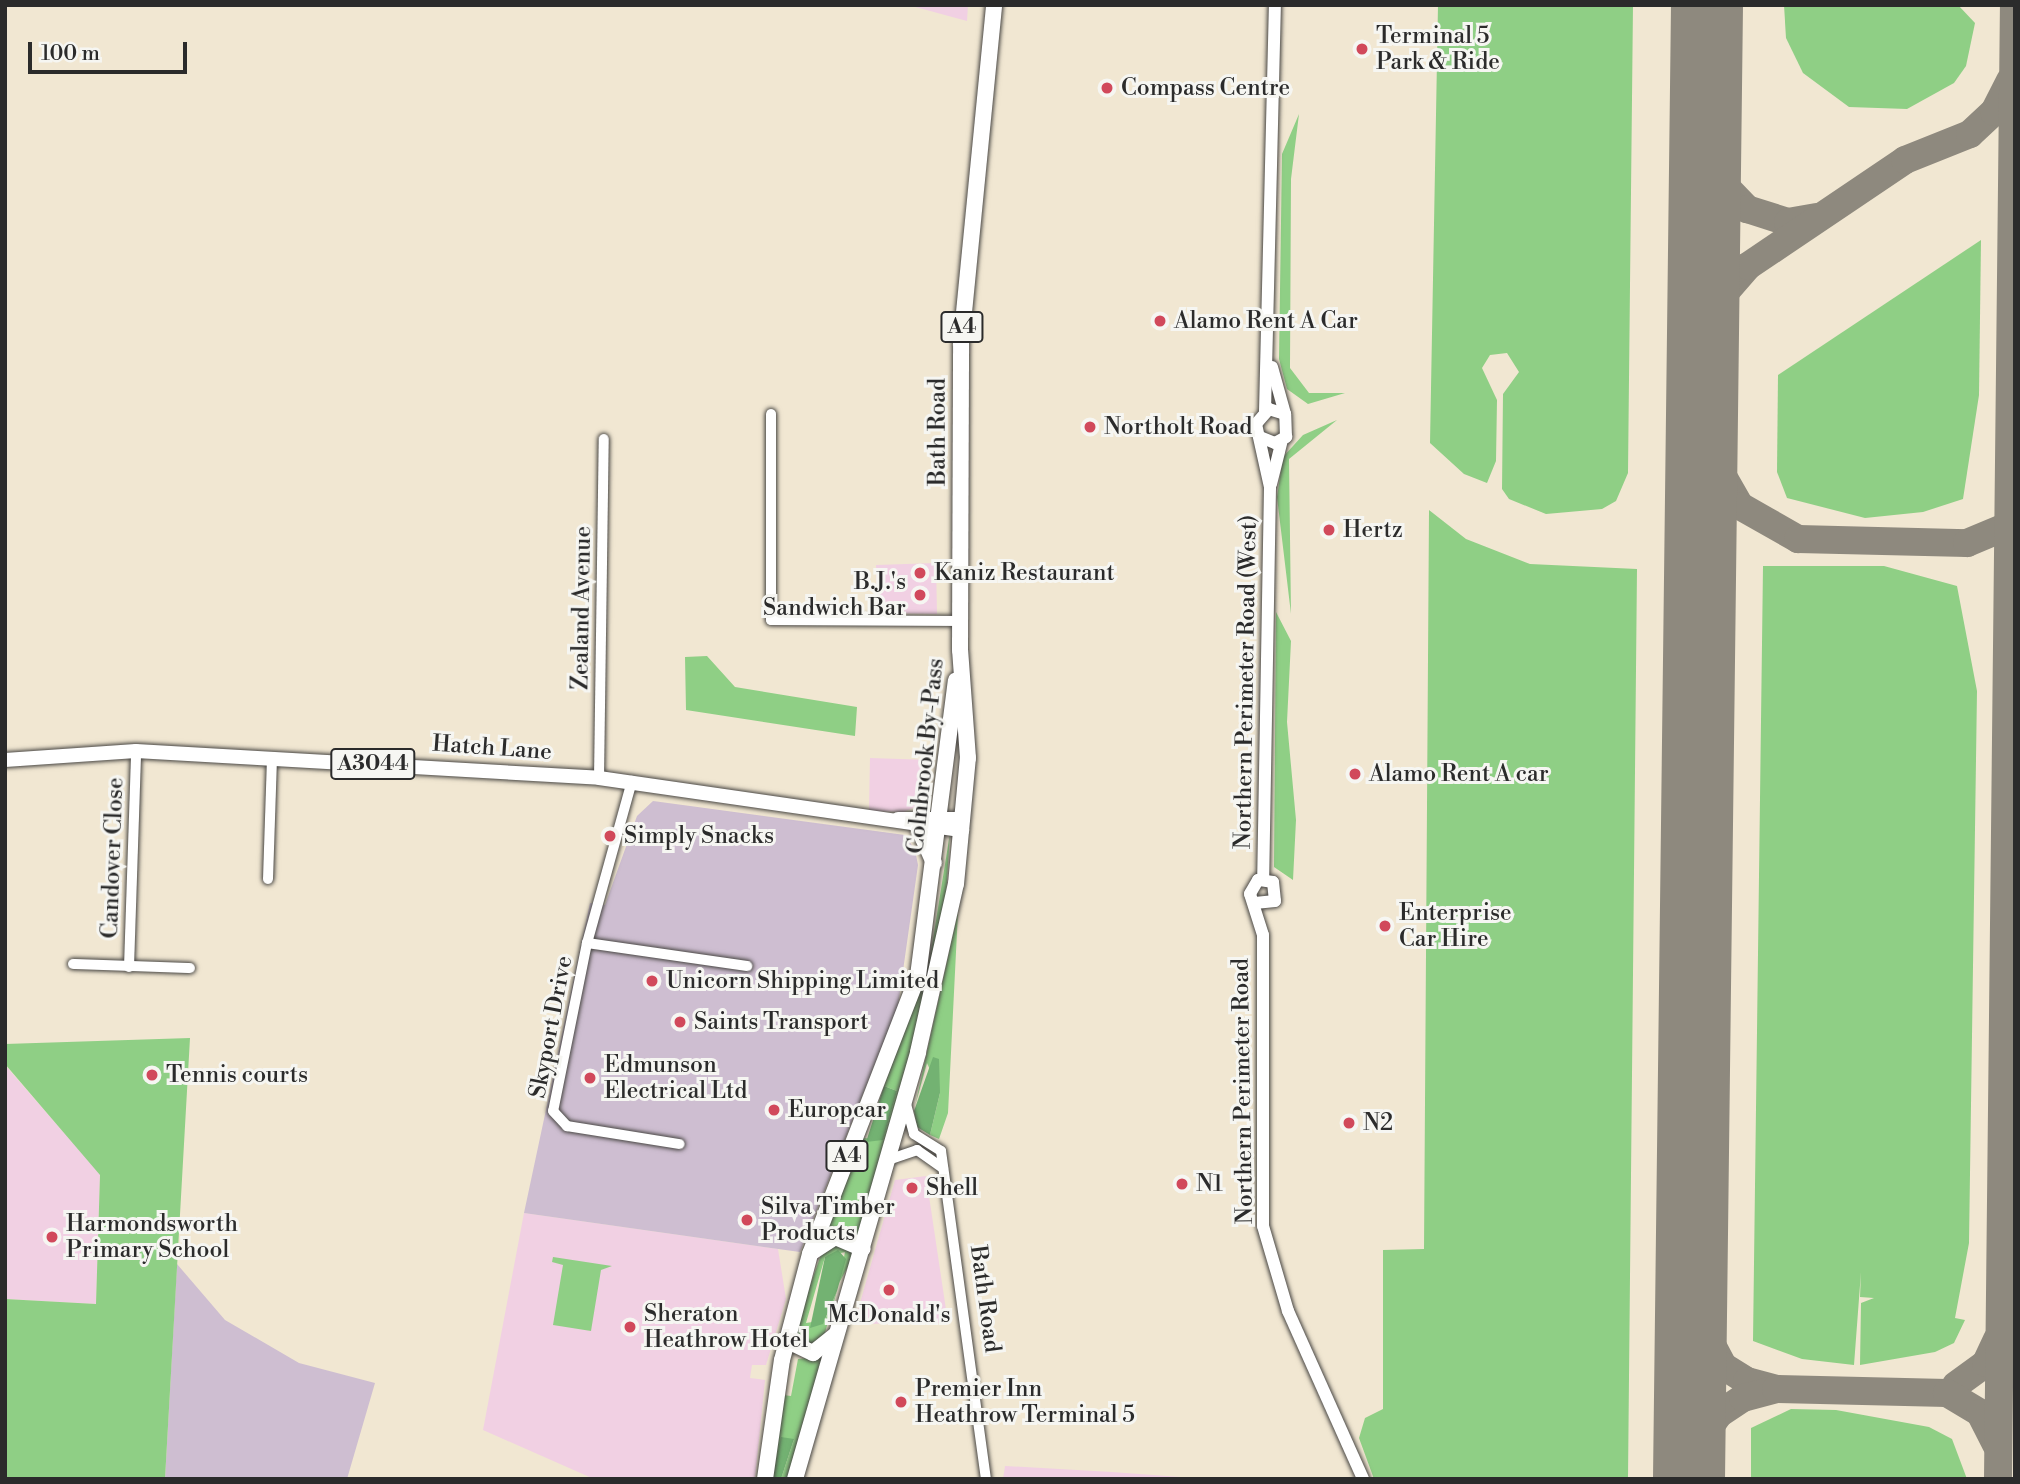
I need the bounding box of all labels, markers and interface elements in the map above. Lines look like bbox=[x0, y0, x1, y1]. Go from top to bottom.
place label: Terminal 5 Park & Ride bbox=[1376, 22, 1500, 76]
scale bar bbox=[32, 28, 191, 72]
text: 100 m bbox=[41, 41, 100, 67]
marker: Terminal 5 Park & Ride bbox=[1354, 41, 1370, 57]
place label: Compass Centre bbox=[1121, 74, 1290, 102]
marker: Compass Centre bbox=[1099, 80, 1115, 96]
place label: Alamo Rent A Car bbox=[1174, 307, 1358, 335]
road number: A4 bbox=[939, 310, 985, 344]
marker: Alamo Rent A Car bbox=[1152, 313, 1168, 329]
street label: Bath Road bbox=[924, 378, 952, 486]
place label: Northolt Road bbox=[1104, 413, 1252, 441]
marker: Northolt Road bbox=[1082, 419, 1098, 435]
street label: Northern Perimeter Road (West) bbox=[1229, 515, 1263, 849]
place label: Hertz bbox=[1343, 516, 1403, 544]
marker: Hertz bbox=[1321, 522, 1337, 538]
street label: Zealand Avenue bbox=[567, 526, 597, 690]
place label: Kaniz Restaurant bbox=[934, 559, 1115, 587]
marker: Kaniz Restaurant bbox=[912, 565, 928, 581]
place label: B.J.'s Sandwich Bar bbox=[763, 568, 906, 622]
marker: B.J.'s Sandwich Bar bbox=[912, 587, 928, 603]
street label: Colnbrook By-Pass bbox=[902, 657, 950, 855]
street label: Hatch Lane bbox=[431, 730, 553, 766]
road number: A3044 bbox=[329, 746, 417, 782]
place label: Alamo Rent A car bbox=[1369, 760, 1549, 788]
marker: Alamo Rent A car bbox=[1347, 766, 1363, 782]
street label: Candover Close bbox=[96, 777, 130, 939]
place label: Simply Snacks bbox=[624, 822, 774, 850]
marker: Simply Snacks bbox=[602, 828, 618, 844]
place label: Enterprise Car Hire bbox=[1399, 899, 1512, 953]
marker: Enterprise Car Hire bbox=[1377, 918, 1393, 934]
street label: Skyport Drive bbox=[524, 954, 578, 1100]
street label: Northern Perimeter Road bbox=[1227, 958, 1259, 1224]
place label: Unicorn Shipping Limited bbox=[666, 967, 939, 995]
marker: Unicorn Shipping Limited bbox=[644, 973, 660, 989]
place label: Saints Transport bbox=[694, 1008, 869, 1036]
marker: Saints Transport bbox=[672, 1014, 688, 1030]
place label: Edmunson Electrical Ltd bbox=[604, 1051, 747, 1105]
place label: Tennis courts bbox=[166, 1061, 308, 1089]
marker: Tennis courts bbox=[144, 1067, 160, 1083]
marker: Edmunson Electrical Ltd bbox=[582, 1070, 598, 1086]
place label: Europcar bbox=[788, 1096, 886, 1124]
marker: Europcar bbox=[766, 1102, 782, 1118]
place label: N2 bbox=[1363, 1109, 1393, 1137]
marker: N2 bbox=[1341, 1115, 1357, 1131]
road number: A4 bbox=[824, 1138, 870, 1174]
place label: N1 bbox=[1196, 1170, 1223, 1198]
place label: Shell bbox=[926, 1174, 978, 1202]
marker: N1 bbox=[1174, 1176, 1190, 1192]
marker: Shell bbox=[904, 1180, 920, 1196]
place label: Silva Timber Products bbox=[761, 1193, 895, 1247]
place label: Harmondsworth Primary School bbox=[66, 1210, 238, 1264]
marker: Silva Timber Products bbox=[739, 1212, 755, 1228]
marker: Harmondsworth Primary School bbox=[44, 1229, 60, 1245]
street label: Bath Road bbox=[964, 1244, 1006, 1354]
marker: McDonald's bbox=[881, 1282, 897, 1298]
place label: Sheraton Heathrow Hotel bbox=[644, 1300, 808, 1354]
place label: McDonald's bbox=[827, 1301, 951, 1329]
marker: Sheraton Heathrow Hotel bbox=[622, 1319, 638, 1335]
place label: Premier Inn Heathrow Terminal 5 bbox=[915, 1375, 1135, 1429]
marker: Premier Inn Heathrow Terminal 5 bbox=[893, 1394, 909, 1410]

